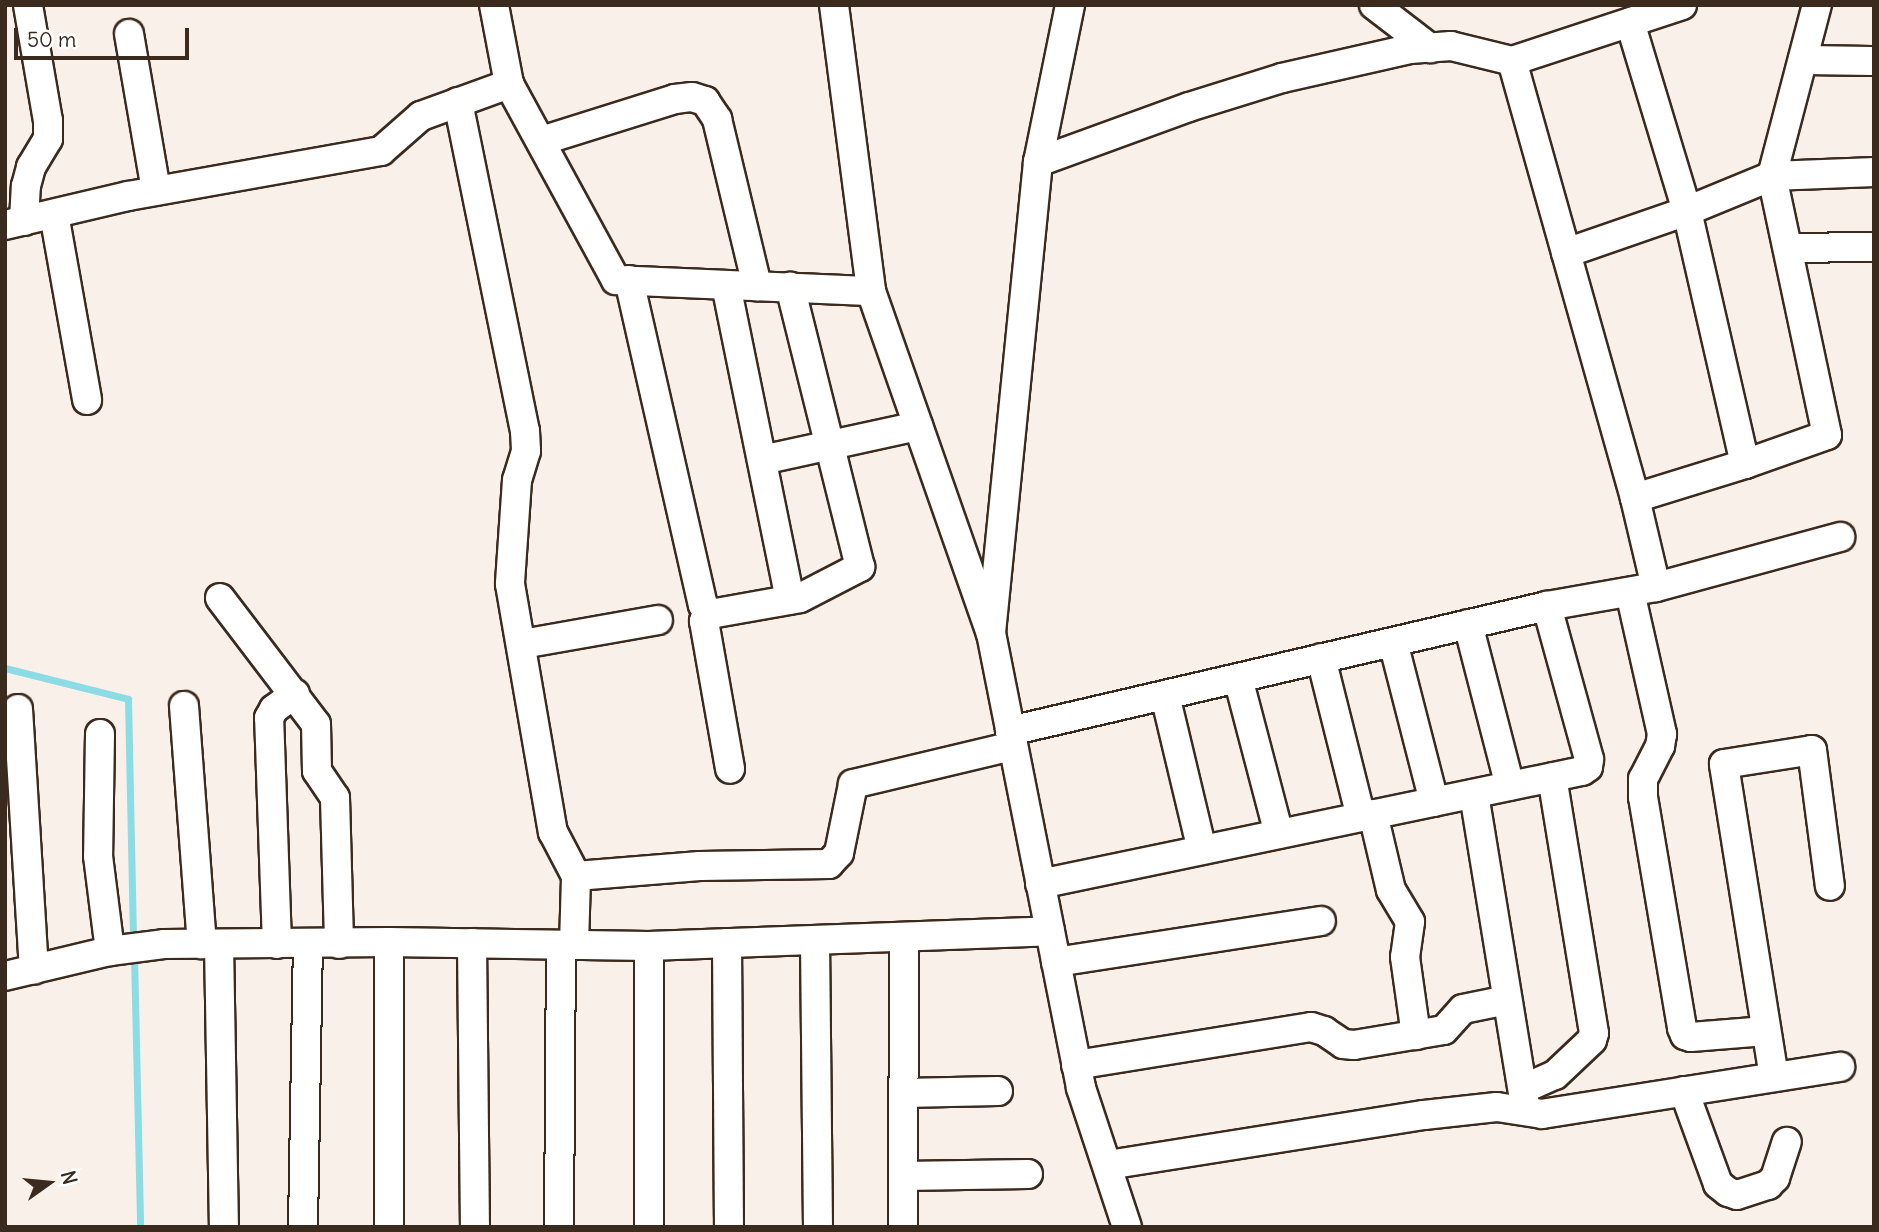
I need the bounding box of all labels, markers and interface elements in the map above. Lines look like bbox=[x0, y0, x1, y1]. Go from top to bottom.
scale bar bbox=[18, 14, 192, 58]
text: 50 m bbox=[27, 26, 76, 53]
north arrow bbox=[14, 1148, 84, 1218]
text: N bbox=[56, 1168, 83, 1187]

